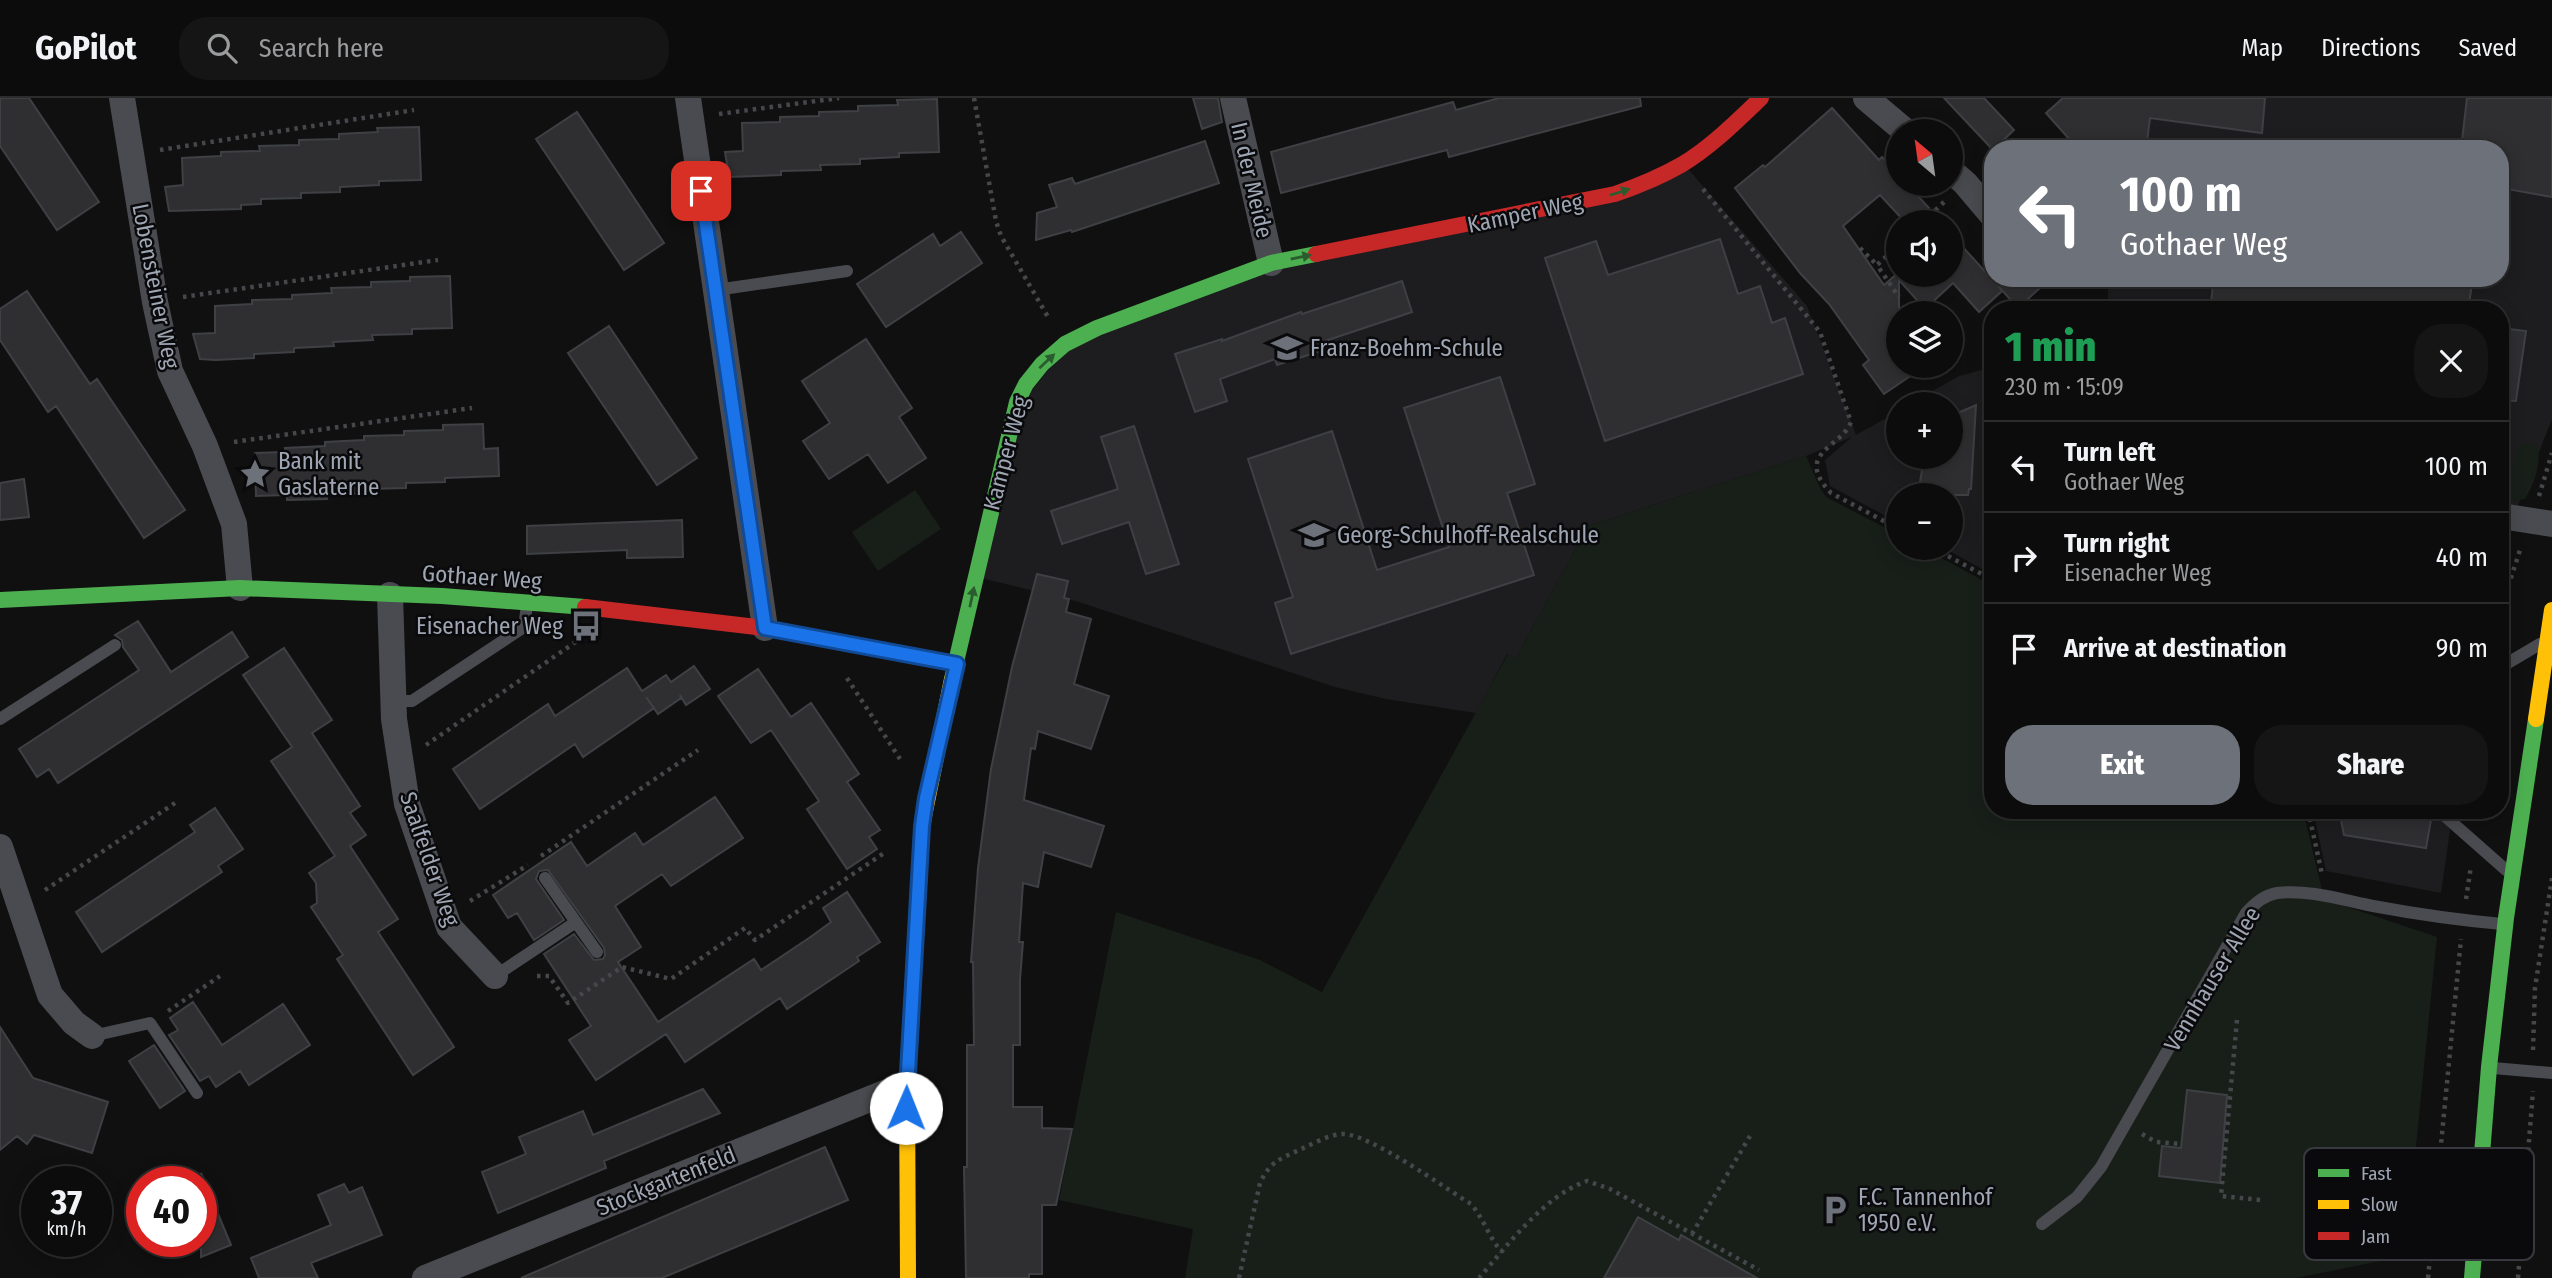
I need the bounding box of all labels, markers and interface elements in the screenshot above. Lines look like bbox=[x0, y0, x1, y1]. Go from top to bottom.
search box bbox=[179, 17, 669, 80]
text: GoPilot bbox=[35, 28, 137, 68]
icon: search bbox=[203, 29, 241, 67]
text: Search here bbox=[259, 33, 384, 64]
text: Map bbox=[2242, 34, 2283, 62]
text: Directions bbox=[2321, 34, 2420, 62]
text: Saved bbox=[2458, 34, 2517, 62]
street label: In der Meide bbox=[1225, 119, 1279, 241]
north arrow bbox=[1886, 119, 1964, 196]
map controls bbox=[1886, 119, 1963, 560]
pin bbox=[671, 161, 731, 221]
text: 100 m bbox=[2120, 165, 2242, 224]
icon: left bbox=[2005, 168, 2096, 259]
icon: arrive bbox=[682, 172, 720, 210]
one-way arrow bbox=[1609, 186, 1630, 196]
street label: Kamper Weg bbox=[1465, 187, 1585, 239]
street label: Lobensteiner Weg bbox=[126, 201, 186, 371]
button: sound bbox=[1886, 210, 1963, 287]
text: Gothaer Weg bbox=[2120, 225, 2287, 263]
one-way arrow bbox=[1290, 252, 1312, 263]
button: layers bbox=[1886, 301, 1963, 378]
text: 1 min bbox=[2005, 322, 2096, 372]
button: close bbox=[2414, 324, 2488, 398]
school or university icon: Franz-Boehm-Schule bbox=[1270, 331, 1304, 365]
place label: Franz-Boehm-Schule bbox=[1310, 334, 1503, 362]
one-way arrow bbox=[1038, 353, 1055, 369]
text: 230 m · 15:09 bbox=[2005, 373, 2124, 401]
button: + bbox=[1886, 392, 1963, 469]
street label: Kamper Weg bbox=[977, 393, 1035, 513]
text: Turn left bbox=[2064, 437, 2156, 468]
place label: Bank mit Gaslaterne bbox=[278, 447, 379, 501]
icon: left bbox=[2005, 448, 2043, 486]
text: 100 m bbox=[2425, 451, 2488, 482]
place icon: Bank mit Gaslaterne bbox=[238, 457, 272, 491]
text: Gothaer Weg bbox=[2064, 468, 2184, 496]
button: − bbox=[1886, 483, 1963, 560]
school or university icon: Georg-Schulhoff-Realschule bbox=[1297, 518, 1331, 552]
place label: Georg-Schulhoff-Realschule bbox=[1337, 521, 1599, 549]
text: Turn right bbox=[2064, 528, 2170, 559]
icon: right bbox=[2005, 539, 2043, 577]
text: 40 m bbox=[2436, 542, 2488, 573]
street label: Gothaer Weg bbox=[421, 559, 543, 595]
text: Eisenacher Weg bbox=[2064, 559, 2211, 587]
one-way arrow bbox=[966, 586, 977, 608]
bus stop icon: Eisenacher Weg bbox=[569, 609, 603, 643]
place label: Eisenacher Weg bbox=[416, 612, 563, 640]
icon: arrive bbox=[2005, 630, 2043, 668]
text: Arrive at destination bbox=[2064, 633, 2287, 664]
text: 90 m bbox=[2436, 633, 2488, 664]
button: Exit bbox=[2005, 725, 2240, 805]
button: Share bbox=[2254, 725, 2488, 805]
street label: Saalfelder Weg bbox=[394, 788, 466, 930]
street label: Vennhauser Allee bbox=[2158, 902, 2266, 1056]
position arrow bbox=[869, 1071, 943, 1145]
street label: Stockgartenfeld bbox=[592, 1140, 740, 1222]
legend bbox=[2304, 1148, 2534, 1260]
text: Fast bbox=[2361, 1162, 2392, 1185]
speed limit sign: 40 bbox=[126, 1166, 217, 1257]
text: 37 bbox=[51, 1181, 82, 1223]
place label: F.C. Tannenhof 1950 e.V. bbox=[1858, 1183, 1994, 1237]
parking icon: F.C. Tannenhof 1950 e.V. bbox=[1818, 1193, 1852, 1227]
text: Slow bbox=[2361, 1193, 2398, 1216]
text: km/h bbox=[46, 1218, 87, 1240]
text: Jam bbox=[2361, 1225, 2390, 1248]

